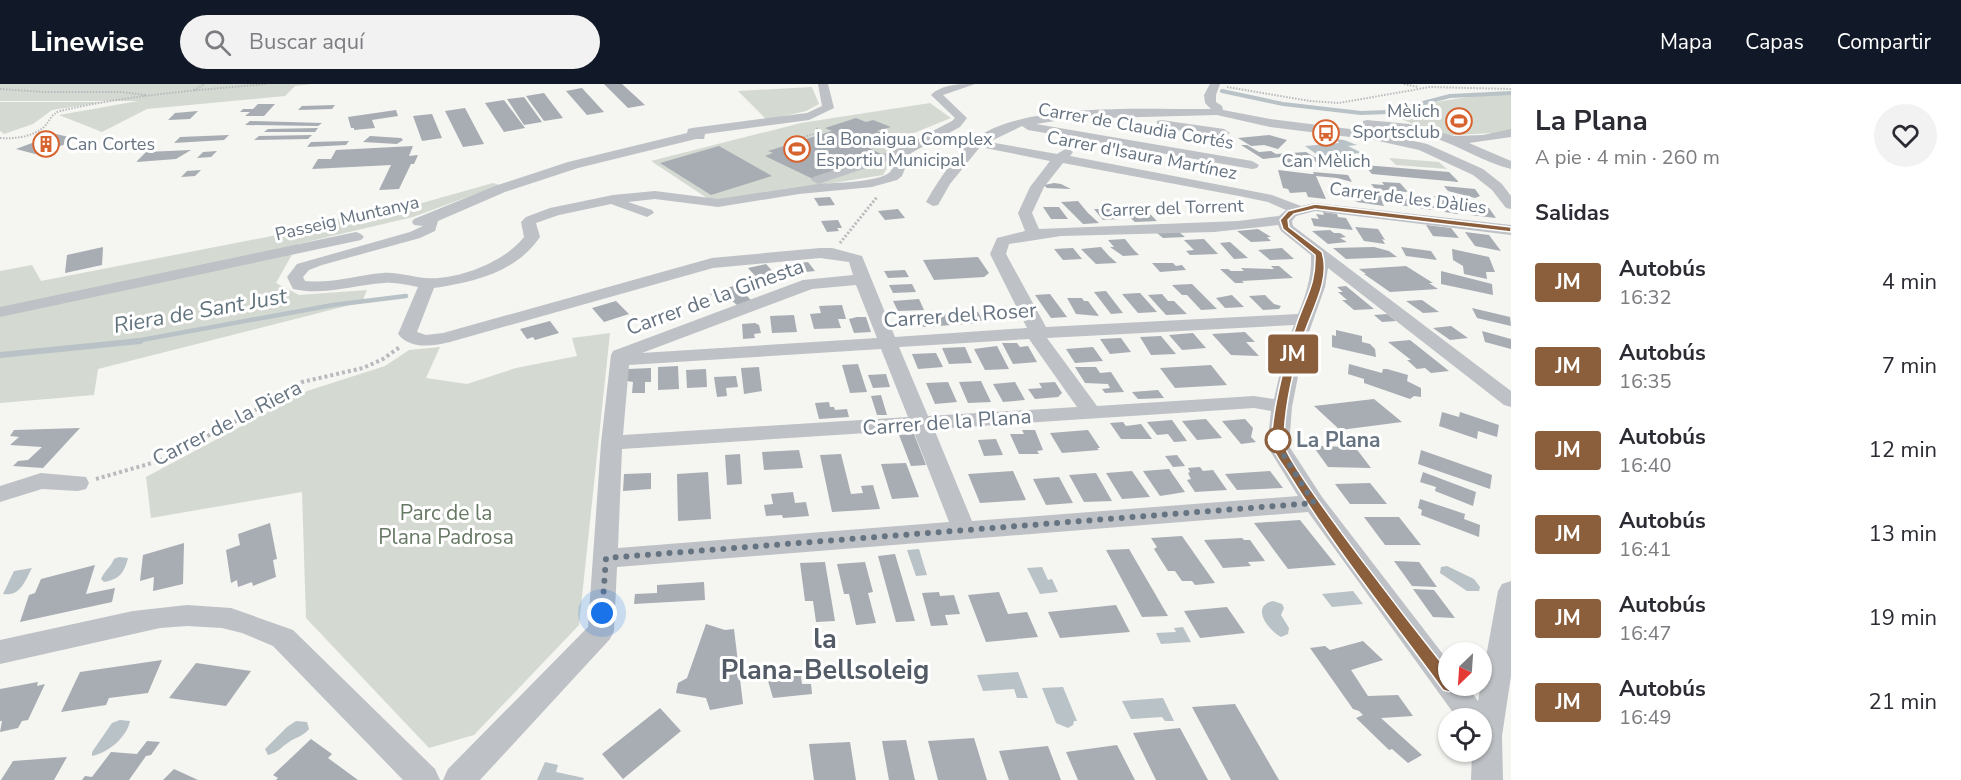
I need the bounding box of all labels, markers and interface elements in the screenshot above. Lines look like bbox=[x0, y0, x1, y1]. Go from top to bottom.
search box bbox=[180, 15, 600, 69]
text: Linewise bbox=[30, 23, 144, 61]
icon: search bbox=[201, 26, 234, 59]
text: Buscar aquí bbox=[249, 27, 364, 57]
text: Mapa bbox=[1660, 28, 1712, 56]
text: Capas bbox=[1745, 28, 1804, 56]
text: Compartir bbox=[1837, 28, 1931, 56]
street label: Carrer de Claudia Cortés bbox=[1036, 97, 1236, 155]
place label: Mèlich Sportsclub bbox=[1352, 99, 1440, 144]
text: La Plana bbox=[1535, 102, 1648, 140]
button: heart bbox=[1874, 104, 1937, 167]
sports icon: Mèlich Sportsclub bbox=[1444, 106, 1474, 136]
bus stop icon: Can Mèlich bbox=[1311, 118, 1341, 148]
street label: Carrer d'Isaura Martínez bbox=[1045, 125, 1239, 185]
place label: La Bonaigua Complex Esportiu Municipal bbox=[816, 127, 993, 172]
building icon: Can Cortes bbox=[31, 129, 61, 159]
place label: Can Cortes bbox=[66, 132, 155, 156]
sports icon: La Bonaigua Complex Esportiu Municipal bbox=[782, 134, 812, 164]
text: A pie · 4 min · 260 m bbox=[1535, 144, 1720, 171]
place label: Can Mèlich bbox=[1281, 149, 1371, 173]
street label: Carrer de les Dàlies bbox=[1328, 176, 1488, 220]
street label: Passeig Muntanya bbox=[273, 190, 421, 246]
street label: Carrer del Torrent bbox=[1100, 193, 1245, 222]
text: Salidas bbox=[1535, 198, 1610, 228]
street label: Carrer de la Ginesta bbox=[622, 252, 808, 342]
text: Autobús bbox=[1619, 254, 1706, 284]
text: 4 min bbox=[1882, 267, 1937, 297]
text: JM bbox=[1555, 268, 1581, 296]
water label: Riera de Sant Just bbox=[111, 281, 290, 341]
text: 16:32 bbox=[1619, 284, 1672, 311]
street label: Carrer del Roser bbox=[883, 296, 1038, 334]
line badge: JM bbox=[1266, 334, 1320, 374]
text: Autobús bbox=[1619, 338, 1706, 368]
text: JM bbox=[1280, 340, 1306, 368]
text: 7 min bbox=[1882, 351, 1937, 381]
text: JM bbox=[1555, 352, 1581, 380]
text: 16:35 bbox=[1619, 368, 1672, 395]
street label: Carrer de la Riera bbox=[148, 373, 306, 473]
street label: Carrer de la Plana bbox=[862, 402, 1032, 442]
text: Autobús bbox=[1619, 422, 1706, 452]
place label: La Plana bbox=[1296, 426, 1381, 454]
marker: La Plana bbox=[1265, 427, 1291, 453]
text: 12 min bbox=[1869, 435, 1937, 465]
text: JM bbox=[1555, 436, 1581, 464]
text: 16:40 bbox=[1619, 452, 1672, 479]
park label: Parc de la Plana Padrosa bbox=[378, 499, 514, 551]
text: Autobús bbox=[1619, 506, 1706, 536]
text: 13 min bbox=[1869, 519, 1937, 549]
text: JM bbox=[1555, 520, 1581, 548]
text: 16:41 bbox=[1619, 536, 1672, 563]
text: Autobús bbox=[1619, 590, 1706, 620]
your location bbox=[587, 598, 617, 628]
text: 19 min bbox=[1869, 603, 1937, 633]
text: JM bbox=[1555, 604, 1581, 632]
text: 16:47 bbox=[1619, 620, 1672, 647]
district label: la Plana-Bellsoleig bbox=[721, 621, 929, 689]
north arrow bbox=[1438, 642, 1492, 696]
map controls bbox=[1438, 642, 1492, 762]
text: Autobús bbox=[1619, 674, 1706, 704]
text: 21 min bbox=[1869, 687, 1937, 717]
text: JM bbox=[1555, 688, 1581, 716]
text: 16:49 bbox=[1619, 704, 1672, 731]
button: locate bbox=[1438, 708, 1492, 762]

